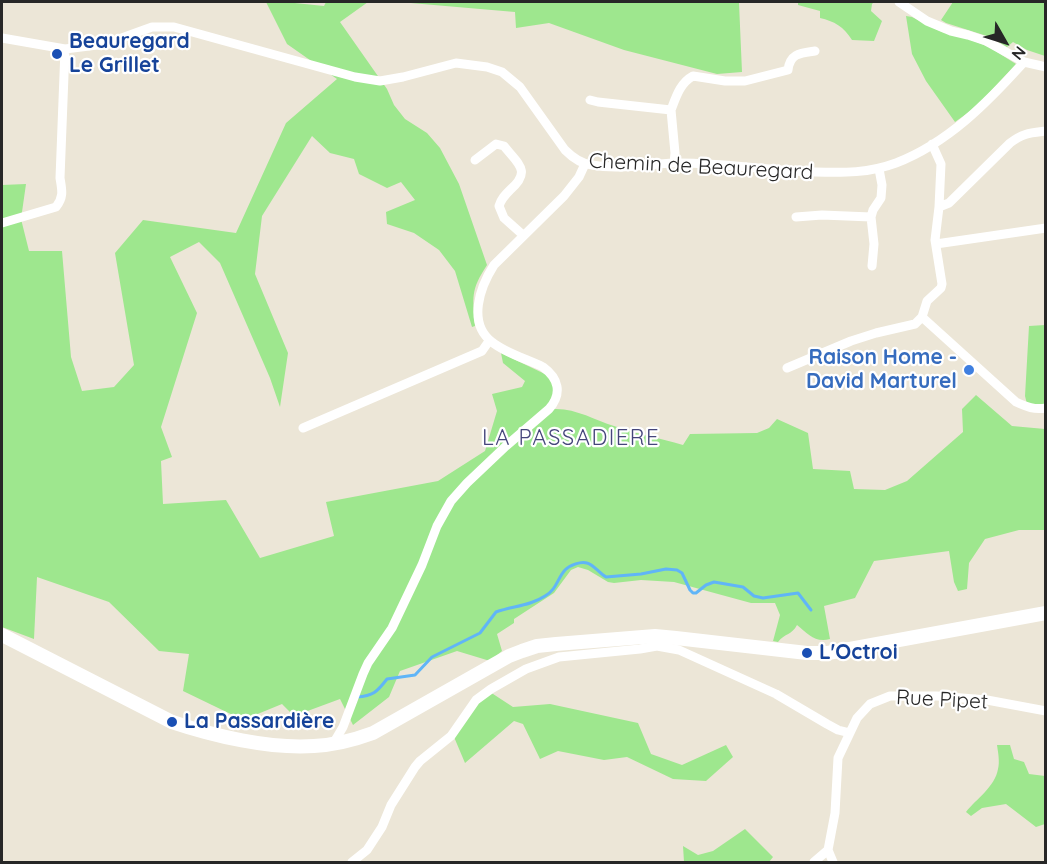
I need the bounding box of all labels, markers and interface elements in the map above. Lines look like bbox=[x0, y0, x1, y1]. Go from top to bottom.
north arrow bbox=[975, 12, 1035, 72]
place label: Beauregard Le Grillet bbox=[69, 29, 190, 79]
text: N bbox=[1008, 42, 1030, 64]
marker: Beauregard Le Grillet bbox=[50, 47, 64, 61]
street label: Chemin de Beauregard bbox=[588, 149, 814, 185]
place label: Raison Home - David Marturel bbox=[806, 345, 957, 395]
marker: Raison Home - David Marturel bbox=[962, 363, 976, 377]
district label: LA PASSADIERE bbox=[482, 425, 660, 451]
place label: L'Octroi bbox=[819, 640, 898, 666]
marker: L'Octroi bbox=[800, 646, 814, 660]
street label: Rue Pipet bbox=[895, 685, 989, 715]
place label: La Passardière bbox=[184, 709, 334, 735]
marker: La Passardière bbox=[165, 715, 179, 729]

